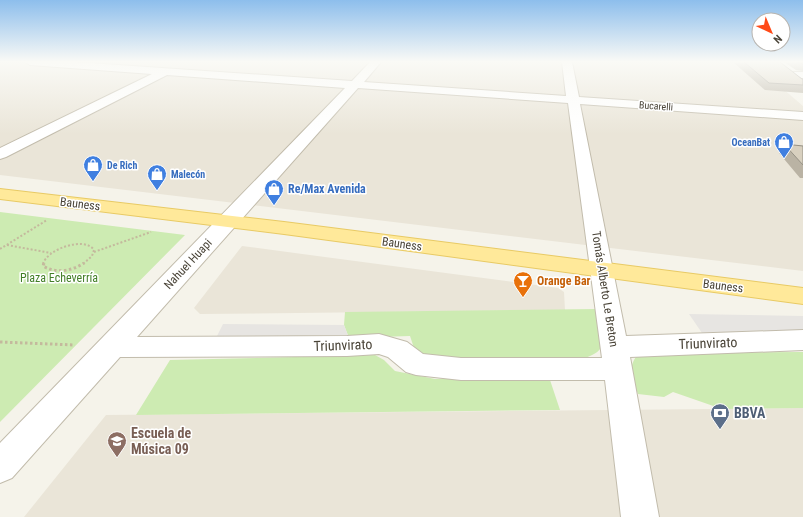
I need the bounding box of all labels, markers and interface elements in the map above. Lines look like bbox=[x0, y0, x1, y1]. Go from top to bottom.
north arrow bbox=[751, 12, 791, 52]
text: N bbox=[770, 32, 785, 46]
street label: Bucarelli bbox=[639, 99, 673, 113]
shop icon: OceanBat bbox=[773, 131, 795, 159]
place label: OceanBat bbox=[732, 137, 770, 148]
shop icon: De Rich bbox=[82, 154, 104, 182]
place label: De Rich bbox=[107, 160, 137, 171]
shop icon: Malecón bbox=[146, 163, 168, 191]
place label: Malecón bbox=[171, 169, 205, 180]
shop icon: Re/Max Avenida bbox=[263, 178, 285, 206]
place label: Re/Max Avenida bbox=[288, 182, 366, 196]
street label: Bauness bbox=[59, 195, 101, 213]
street label: Tomás Alberto Le Breton bbox=[589, 230, 621, 348]
street label: Bauness bbox=[381, 234, 423, 254]
street label: Nahuel Huapi bbox=[161, 236, 215, 292]
bar icon: Orange Bar bbox=[512, 270, 534, 298]
park label: Plaza Echeverría bbox=[20, 271, 98, 285]
place label: Orange Bar bbox=[537, 274, 591, 288]
street label: Bauness bbox=[702, 277, 744, 295]
street label: Triunvirato bbox=[678, 334, 738, 352]
street label: Triunvirato bbox=[313, 336, 373, 354]
bank icon: BBVA bbox=[709, 402, 731, 430]
place label: BBVA bbox=[734, 405, 766, 421]
place label: Escuela de Música 09 bbox=[131, 425, 192, 457]
school or university icon: Escuela de Música 09 bbox=[106, 430, 128, 458]

